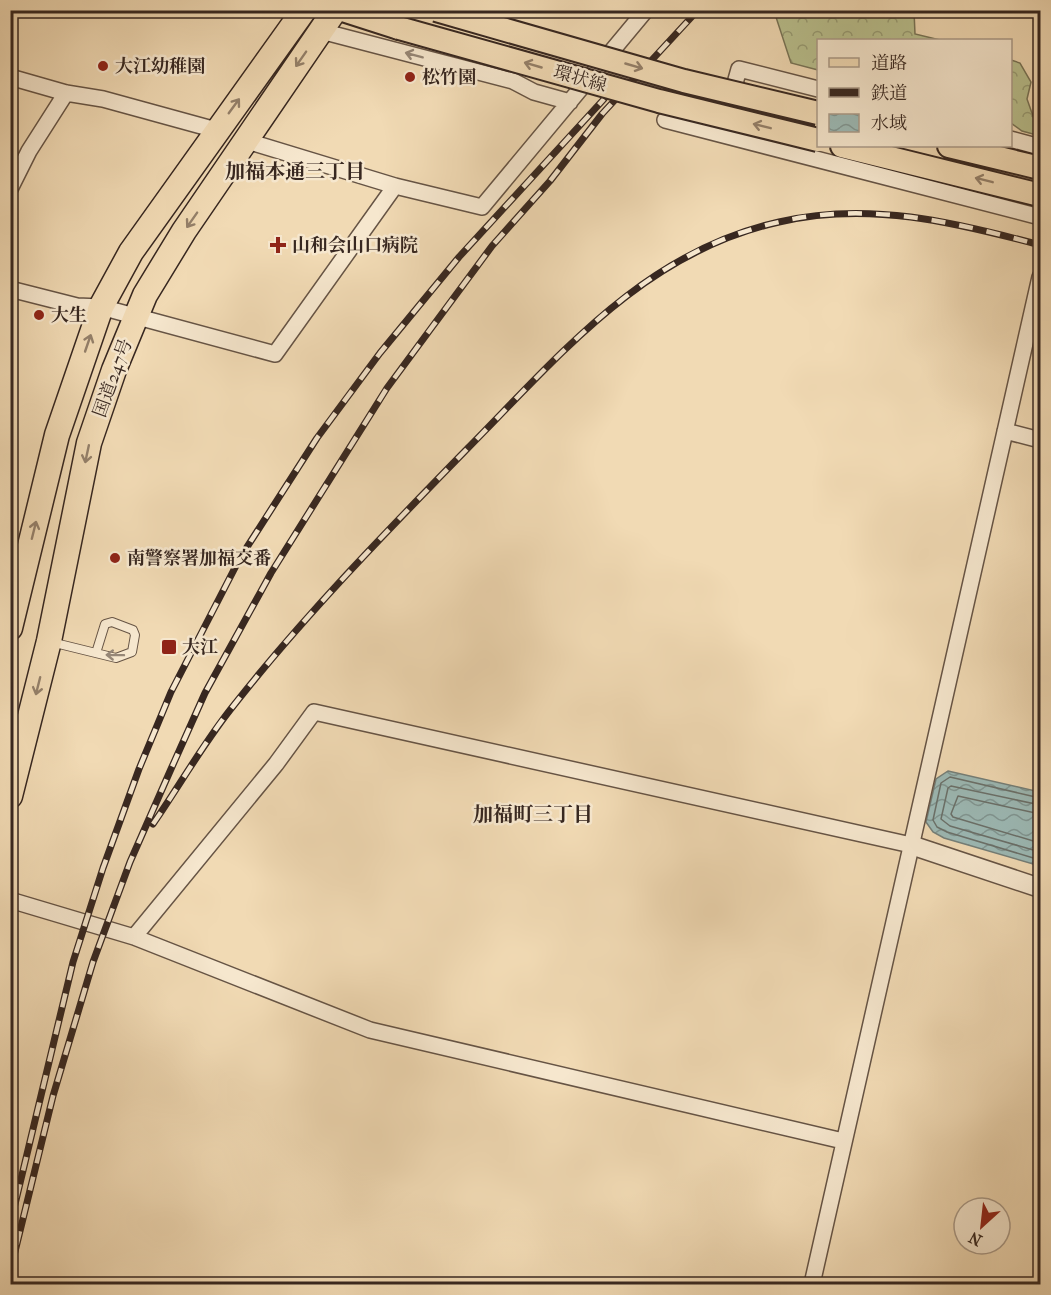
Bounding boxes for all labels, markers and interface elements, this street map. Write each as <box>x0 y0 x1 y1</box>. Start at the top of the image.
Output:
legend <box>817 39 1012 147</box>
one-way arrow <box>405 48 424 60</box>
one-way arrow <box>295 50 307 66</box>
text: 道路 <box>871 53 907 74</box>
place label: 大江幼稚園 <box>115 56 205 77</box>
marker: 大江幼稚園 <box>96 59 110 73</box>
one-way arrow <box>523 59 542 71</box>
street label: 環状線 <box>551 61 609 97</box>
one-way arrow <box>624 61 643 72</box>
place label: 松竹園 <box>422 67 476 88</box>
marker: 松竹園 <box>403 70 417 84</box>
text: 鉄道 <box>871 83 907 104</box>
one-way arrow <box>227 99 240 115</box>
text: 水域 <box>871 113 907 134</box>
one-way arrow <box>752 119 771 131</box>
district label: 加福本通三丁目 <box>225 160 365 183</box>
one-way arrow <box>975 174 994 186</box>
one-way arrow <box>186 211 198 228</box>
place label: 山和会山口病院 <box>292 235 418 256</box>
marker: 山和会山口病院 <box>269 236 287 254</box>
place label: 大生 <box>51 305 87 326</box>
marker: 大生 <box>32 308 46 322</box>
one-way arrow <box>84 334 95 353</box>
street label: 国道247号 <box>89 336 137 420</box>
one-way arrow <box>81 444 92 463</box>
one-way arrow <box>29 521 41 540</box>
place label: 南警察署加福交番 <box>127 548 271 569</box>
marker: 南警察署加福交番 <box>108 551 122 565</box>
place label: 大江 <box>182 637 218 658</box>
marker: 大江 <box>160 638 178 656</box>
one-way arrow <box>106 649 125 661</box>
one-way arrow <box>31 676 43 695</box>
district label: 加福町三丁目 <box>473 803 593 826</box>
north arrow <box>952 1196 1012 1256</box>
text: N <box>965 1227 985 1250</box>

